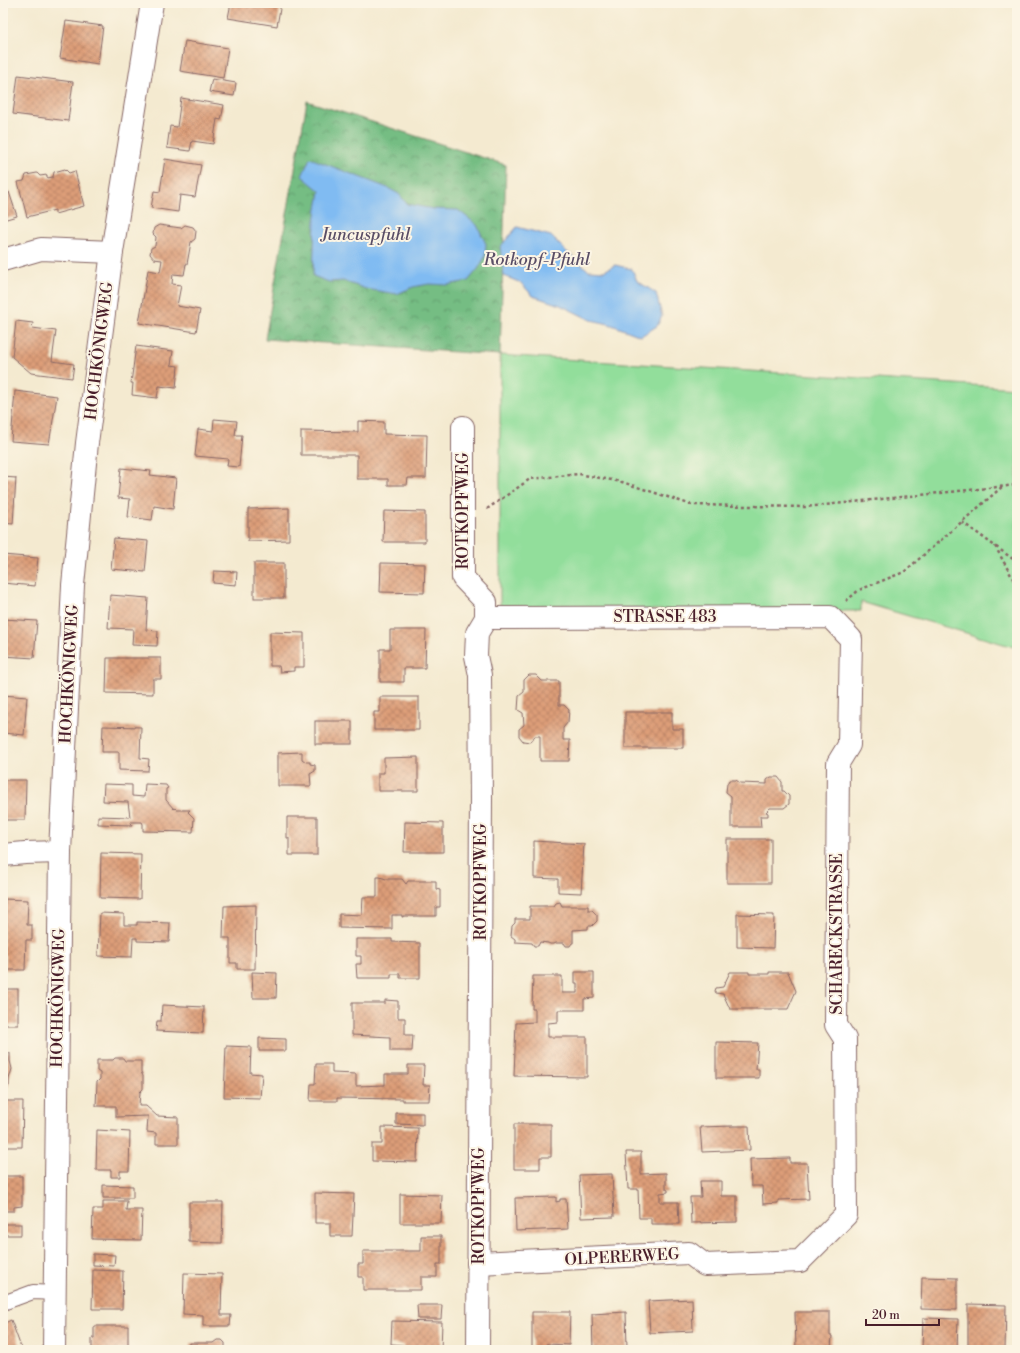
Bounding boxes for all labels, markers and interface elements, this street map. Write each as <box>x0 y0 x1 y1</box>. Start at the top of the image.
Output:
water label: Juncuspfuhl <box>319 224 411 246</box>
water label: Rotkopf-Pfuhl <box>483 249 591 271</box>
street label: HOCHKÖNIGWEG <box>79 280 117 421</box>
street label: ROTKOPFWEG <box>453 452 473 570</box>
street label: HOCHKÖNIGWEG <box>53 604 83 744</box>
street label: STRASSE 483 <box>613 607 717 627</box>
street label: ROTKOPFWEG <box>471 823 491 941</box>
street label: SCHARECKSTRASSE <box>827 853 847 1015</box>
street label: HOCHKÖNIGWEG <box>45 928 69 1068</box>
street label: ROTKOPFWEG <box>469 1147 489 1265</box>
street label: OLPERERWEG <box>564 1244 680 1270</box>
scale bar <box>866 1301 939 1327</box>
text: 20 m <box>872 1308 900 1323</box>

